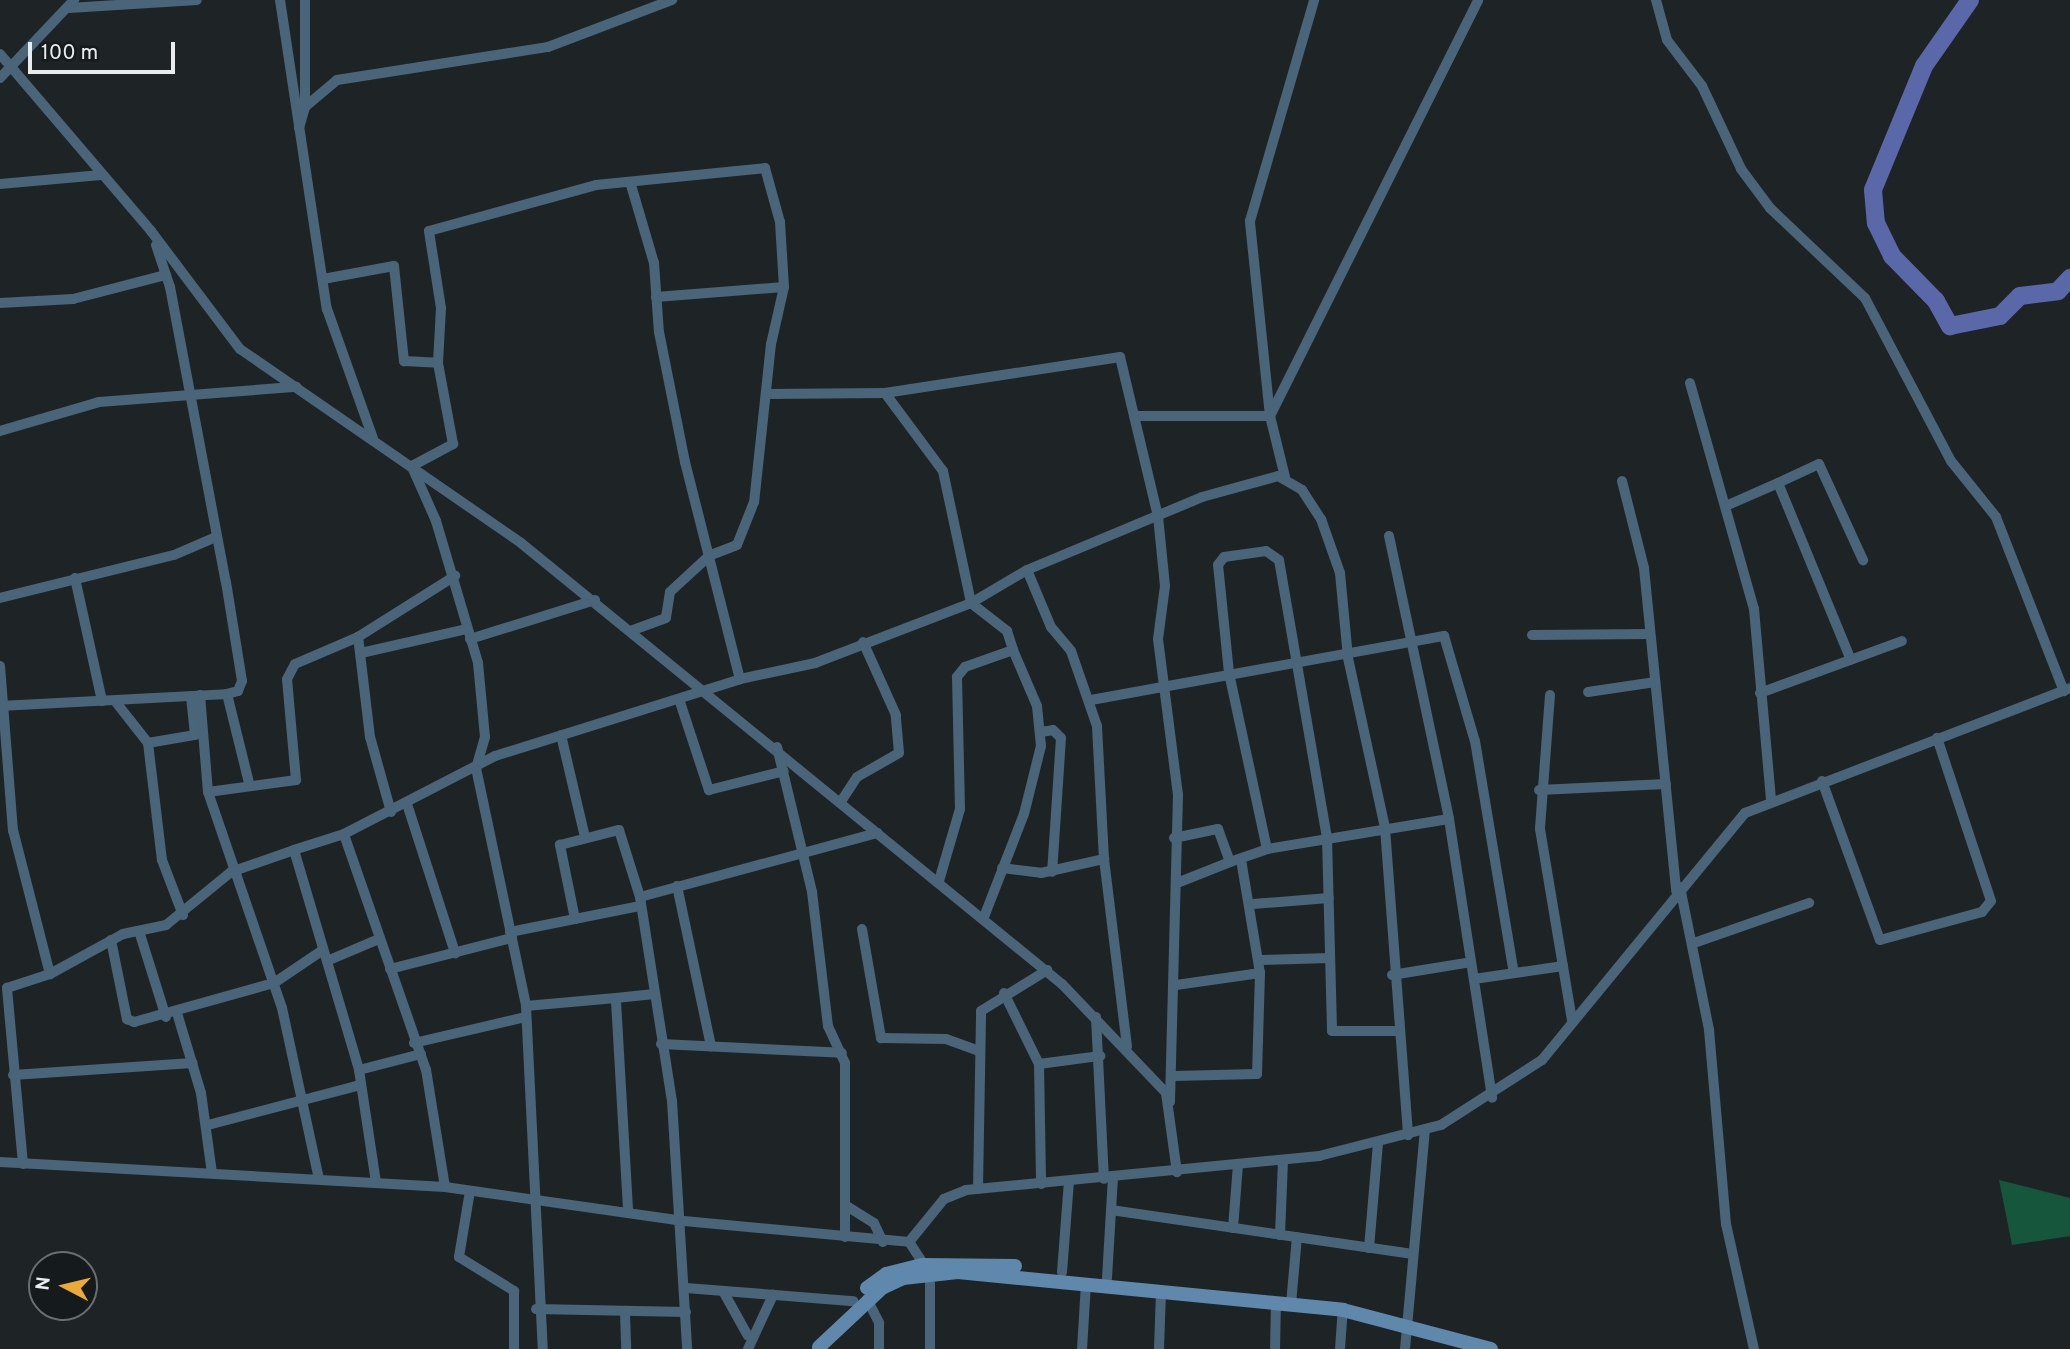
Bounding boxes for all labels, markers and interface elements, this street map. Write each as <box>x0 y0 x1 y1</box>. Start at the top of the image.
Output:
scale bar <box>32 28 178 72</box>
text: 100 m <box>41 40 98 67</box>
north arrow <box>28 1251 98 1321</box>
text: N <box>31 1275 57 1292</box>

